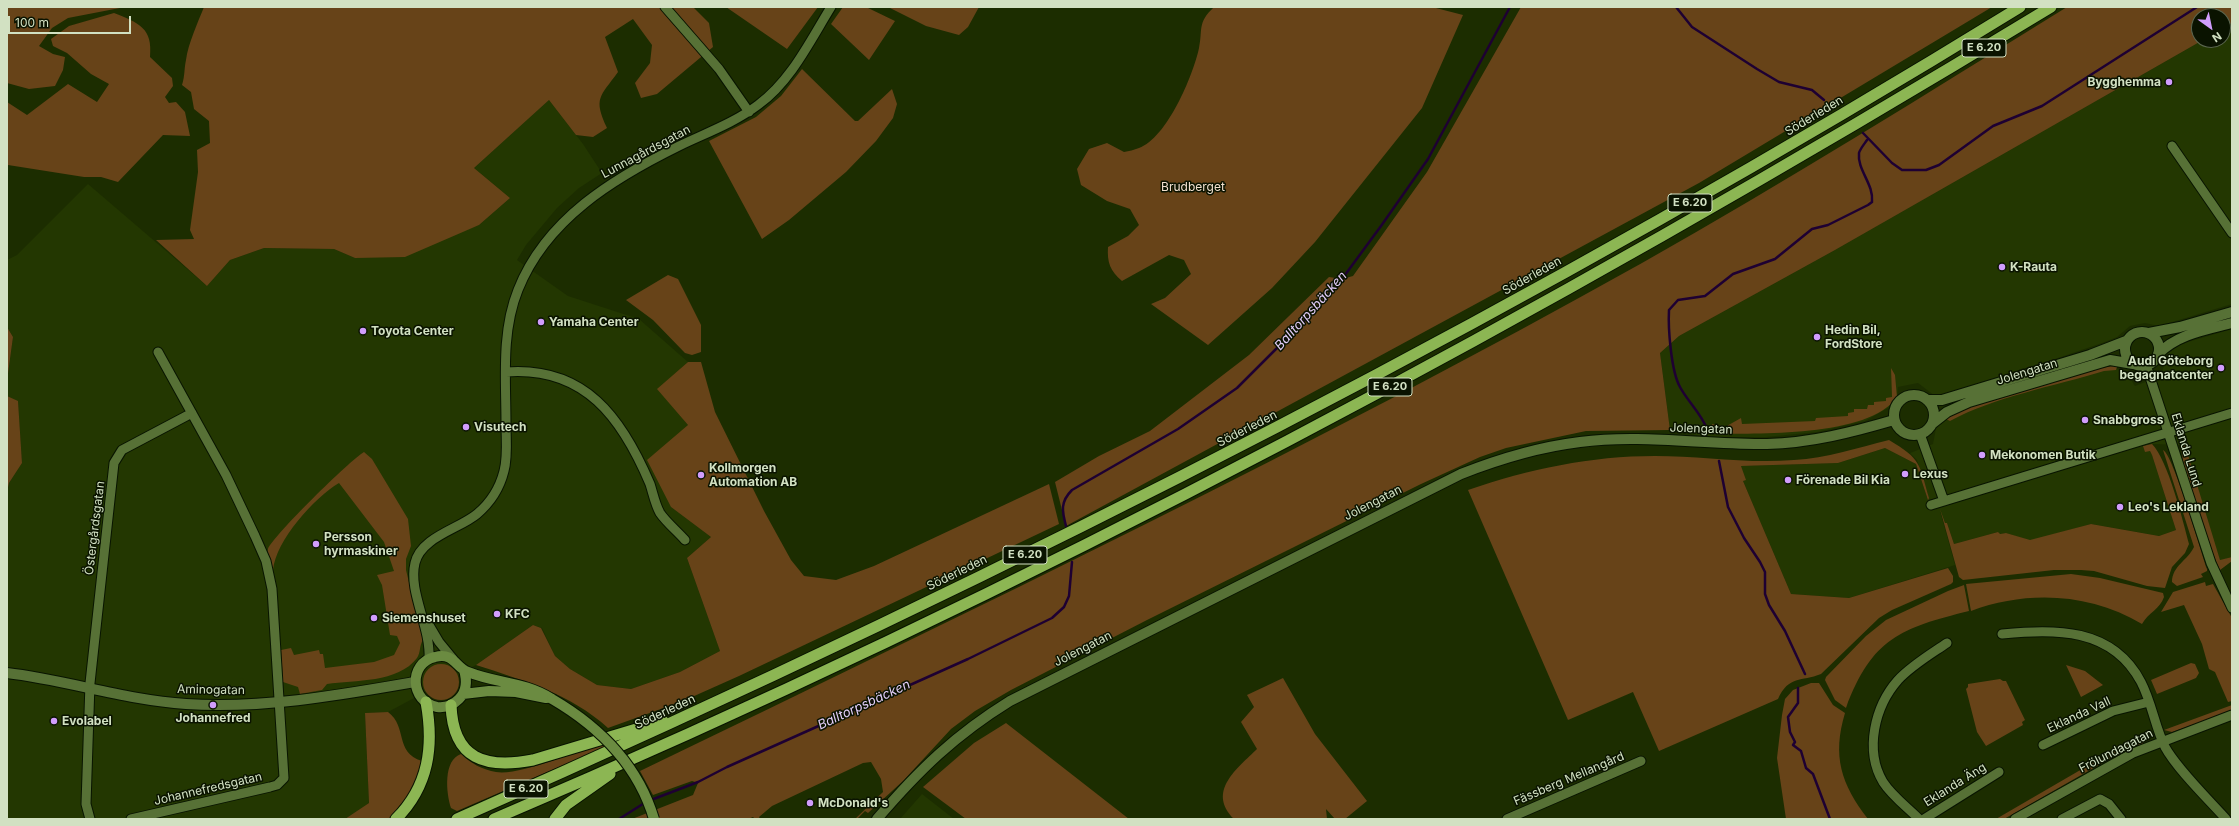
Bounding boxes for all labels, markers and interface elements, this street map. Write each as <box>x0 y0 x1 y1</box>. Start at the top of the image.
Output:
scale bar <box>10 8 133 34</box>
north arrow <box>2191 8 2231 48</box>
text: 100 m <box>15 15 49 30</box>
text: N <box>2210 29 2224 45</box>
road number: E 6.20 <box>1962 39 2006 57</box>
place label: Bygghemma <box>2087 75 2161 89</box>
marker: Bygghemma <box>2164 77 2174 87</box>
street label: Söderleden <box>1782 93 1846 139</box>
street label: Lunnagårdsgatan <box>599 122 693 182</box>
park label: Brudberget <box>1161 180 1225 194</box>
road number: E 6.20 <box>1668 194 1712 212</box>
street label: Söderleden <box>1500 254 1564 298</box>
place label: K-Rauta <box>2010 260 2057 274</box>
marker: K-Rauta <box>1997 262 2007 272</box>
water label: Balltorpsbäcken <box>1272 268 1350 354</box>
place label: Yamaha Center <box>549 315 639 329</box>
marker: Yamaha Center <box>536 317 546 327</box>
place label: Hedin Bil, FordStore <box>1825 323 1882 351</box>
place label: Toyota Center <box>371 324 454 338</box>
marker: Toyota Center <box>358 326 368 336</box>
marker: Hedin Bil, FordStore <box>1812 332 1822 342</box>
place label: Audi Göteborg begagnatcenter <box>2119 354 2213 382</box>
street label: Jolengatan <box>1995 356 2059 388</box>
marker: Audi Göteborg begagnatcenter <box>2216 363 2226 373</box>
road number: E 6.20 <box>1368 378 1412 396</box>
street label: Söderleden <box>1215 408 1279 450</box>
street label: Eklanda Lund <box>2168 411 2204 489</box>
place label: Snabbgross <box>2093 413 2163 427</box>
marker: Snabbgross <box>2080 415 2090 425</box>
place label: Visutech <box>474 420 526 434</box>
street label: Jolengatan <box>1669 421 1733 437</box>
marker: Visutech <box>461 422 471 432</box>
place label: Mekonomen Butik <box>1990 448 2096 462</box>
marker: Mekonomen Butik <box>1977 450 1987 460</box>
place label: Kollmorgen Automation AB <box>709 461 797 489</box>
place label: Lexus <box>1913 467 1948 481</box>
marker: Lexus <box>1900 469 1910 479</box>
marker: Kollmorgen Automation AB <box>696 470 706 480</box>
place label: Förenade Bil Kia <box>1796 473 1890 487</box>
marker: Förenade Bil Kia <box>1783 475 1793 485</box>
street label: Östergårdsgatan <box>82 480 108 576</box>
street label: Jolengatan <box>1342 482 1404 524</box>
place label: Leo's Lekland <box>2128 500 2209 514</box>
marker: Leo's Lekland <box>2115 502 2125 512</box>
place label: Persson hyrmaskiner <box>324 530 398 558</box>
marker: Persson hyrmaskiner <box>311 539 321 549</box>
road number: E 6.20 <box>1003 546 1047 564</box>
street label: Söderleden <box>925 552 989 594</box>
place label: KFC <box>505 607 530 621</box>
marker: KFC <box>492 609 502 619</box>
place label: Siemenshuset <box>382 611 466 625</box>
marker: Siemenshuset <box>369 613 379 623</box>
street label: Jolengatan <box>1052 628 1114 670</box>
water label: Balltorpsbäcken <box>815 677 913 733</box>
street label: Aminogatan <box>177 682 245 698</box>
street label: Söderleden <box>632 692 698 732</box>
street label: Eklanda Vall <box>2045 694 2113 736</box>
marker: Johannefred <box>208 700 218 710</box>
place label: Johannefred <box>176 711 250 725</box>
place label: Evolabel <box>62 714 112 728</box>
marker: Evolabel <box>49 716 59 726</box>
street label: Frölundagatan <box>2076 726 2156 776</box>
street label: Fässberg Mellangård <box>1511 749 1627 809</box>
street label: Eklanda Äng <box>1921 760 1989 810</box>
street label: Johannefredsgatan <box>153 770 263 808</box>
road number: E 6.20 <box>504 780 548 798</box>
place label: McDonald's <box>818 796 888 810</box>
marker: McDonald's <box>805 798 815 808</box>

